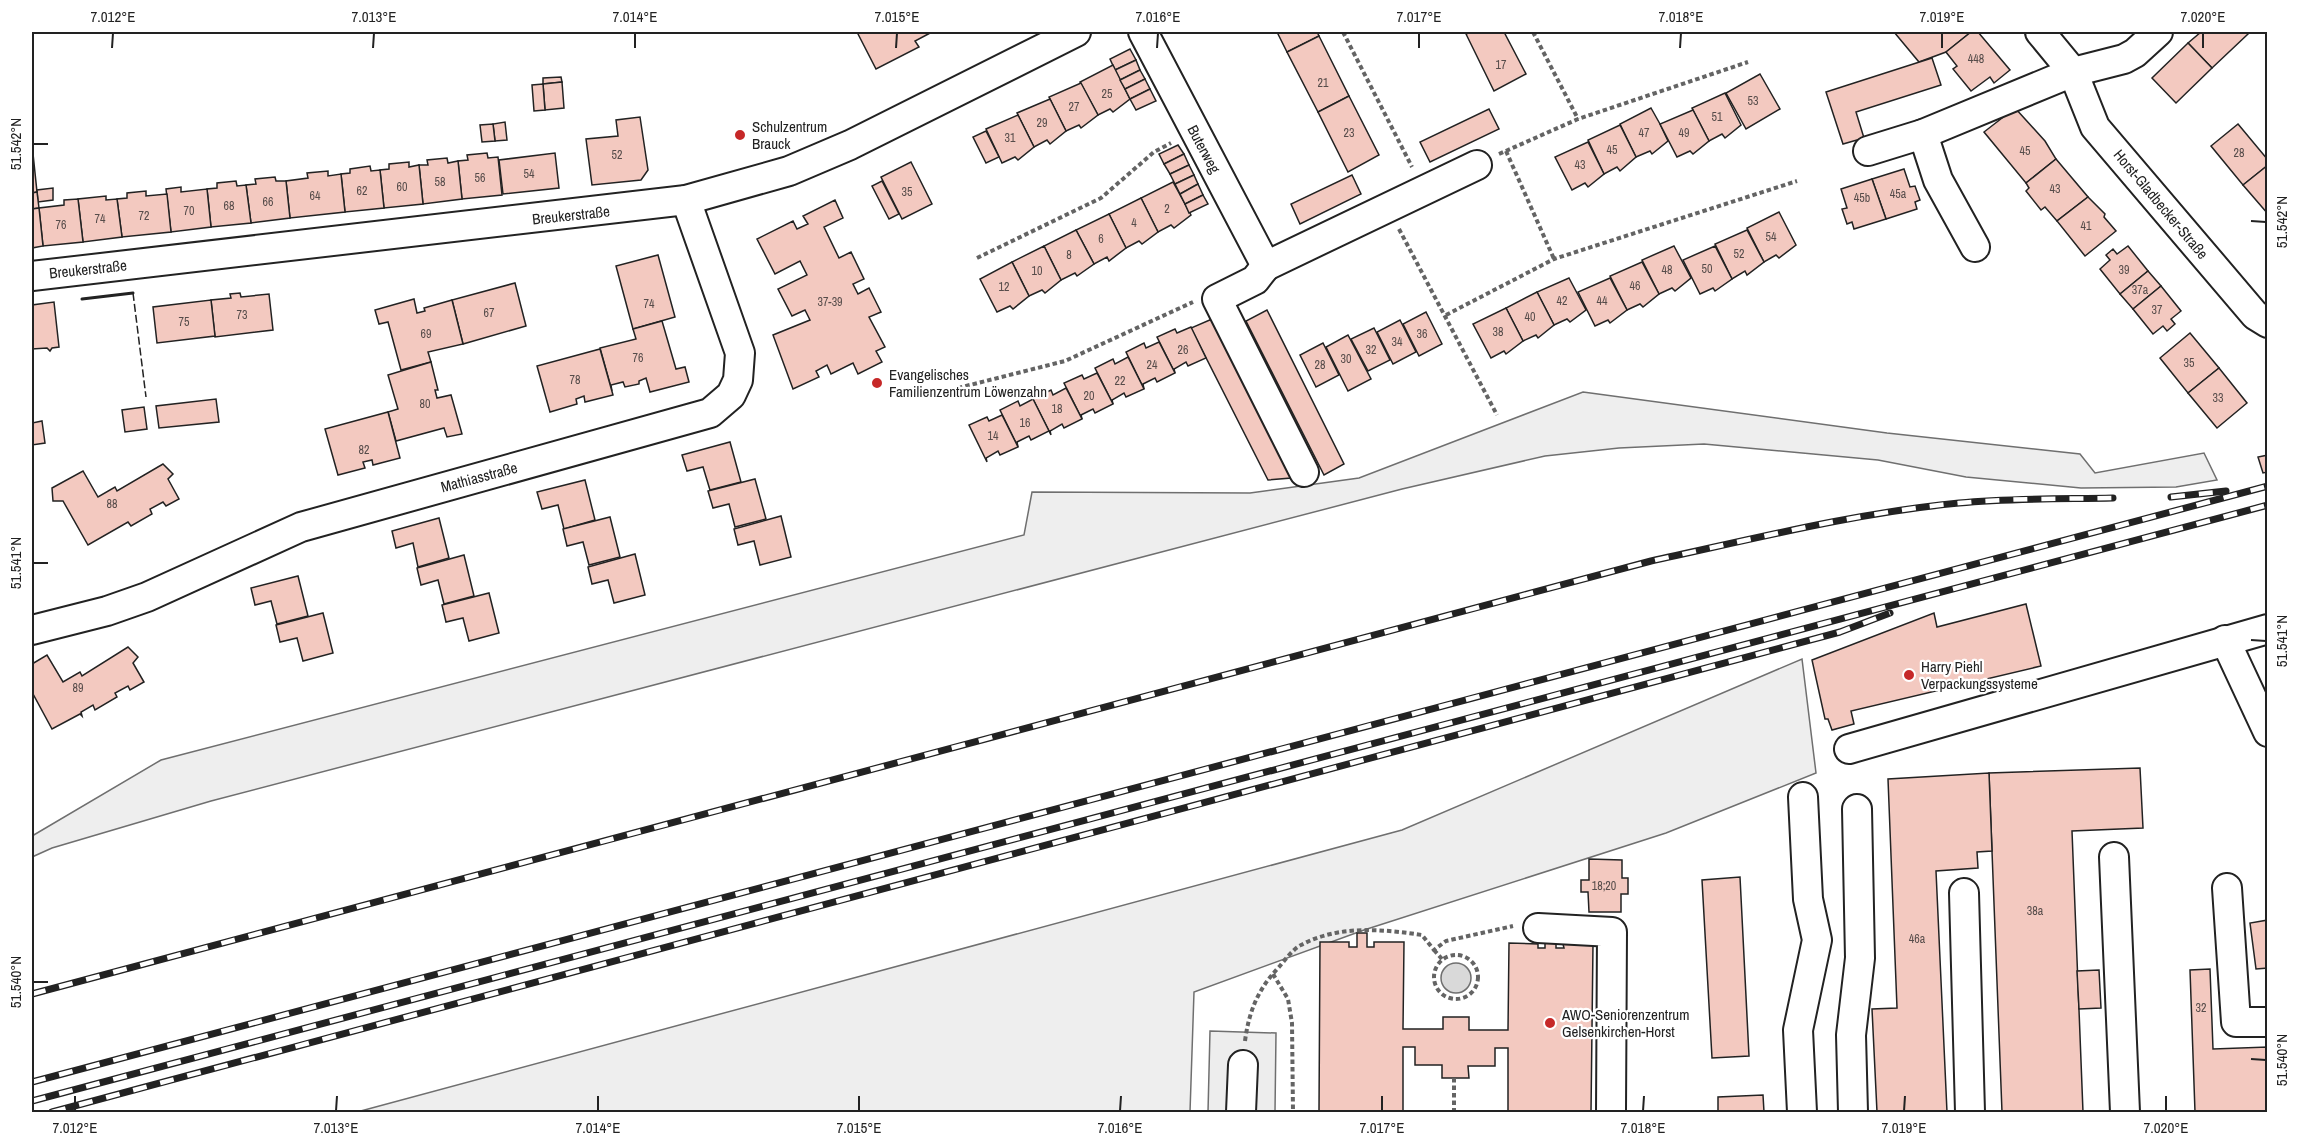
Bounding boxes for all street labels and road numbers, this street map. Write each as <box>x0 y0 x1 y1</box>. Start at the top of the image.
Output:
street label: Buterweg <box>1183 121 1226 177</box>
street label: Horst-Gladbecker-Straße <box>2109 145 2213 263</box>
street label: Breukerstraße <box>531 200 611 230</box>
street label: Breukerstraße <box>48 254 128 284</box>
street label: Mathiasstraße <box>438 457 520 497</box>

